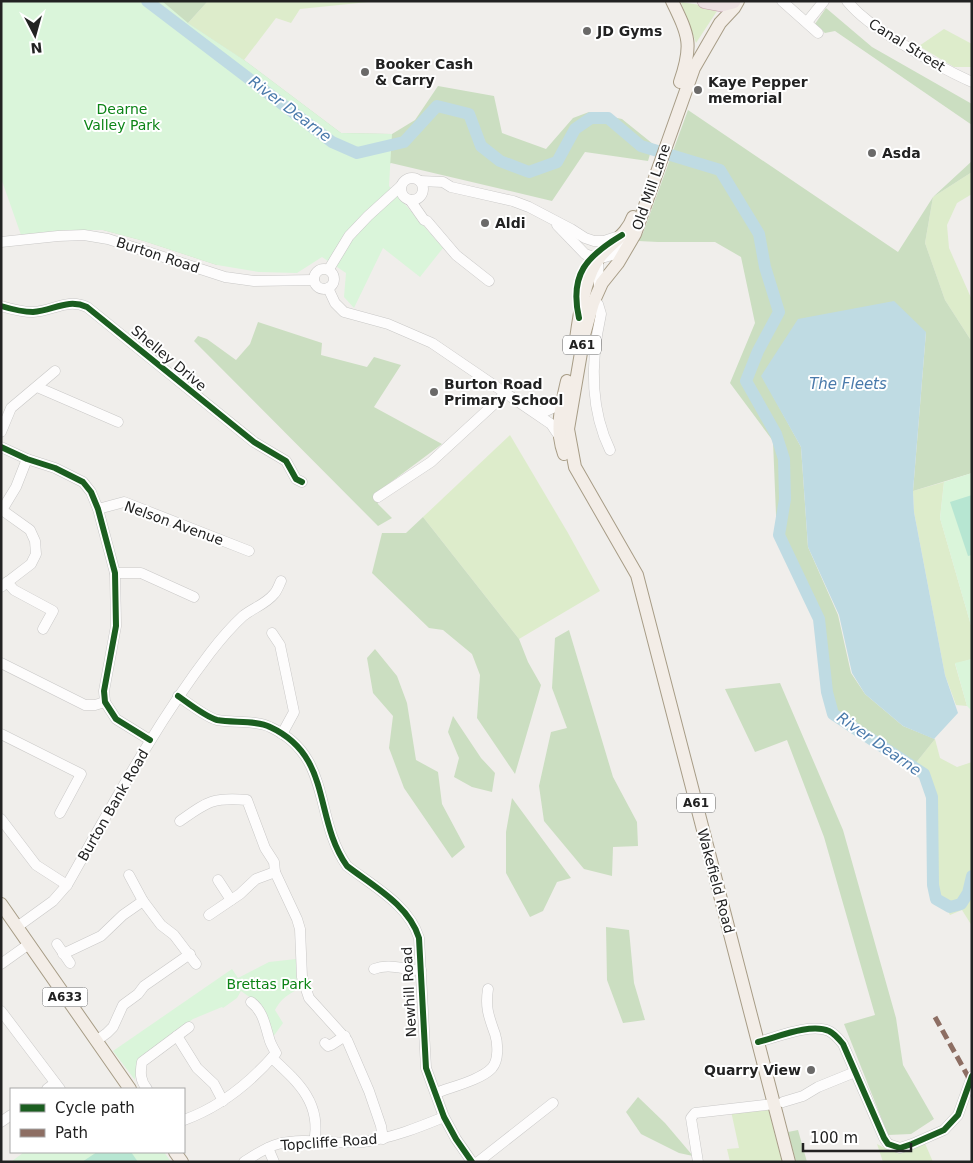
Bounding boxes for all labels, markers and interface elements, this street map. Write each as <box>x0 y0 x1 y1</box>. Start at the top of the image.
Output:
north arrow <box>10 10 60 60</box>
street label: Canal Street <box>866 15 948 75</box>
place label: JD Gyms <box>596 23 662 39</box>
marker: JD Gyms <box>581 25 593 37</box>
text: N <box>30 39 43 56</box>
place label: Booker Cash & Carry <box>375 56 473 88</box>
marker: Booker Cash & Carry <box>359 66 371 78</box>
water label: River Dearne <box>245 72 335 146</box>
place label: Kaye Pepper memorial <box>708 74 808 106</box>
marker: Kaye Pepper memorial <box>692 84 704 96</box>
park label: Dearne Valley Park <box>84 101 161 133</box>
street label: Old Mill Lane <box>629 142 673 232</box>
place label: Asda <box>882 145 921 161</box>
marker: Asda <box>866 147 878 159</box>
place label: Aldi <box>495 215 525 231</box>
marker: Aldi <box>479 217 491 229</box>
street label: Burton Road <box>114 234 202 276</box>
street label: Shelley Drive <box>128 322 210 394</box>
road number: A61 <box>563 336 601 354</box>
water label: The Fleets <box>809 375 887 393</box>
place label: Burton Road Primary School <box>444 376 563 408</box>
marker: Burton Road Primary School <box>428 386 440 398</box>
street label: Nelson Avenue <box>122 498 226 548</box>
water label: River Dearne <box>833 708 925 780</box>
street label: Burton Bank Road <box>74 746 152 864</box>
road number: A61 <box>677 794 715 812</box>
street label: Wakefield Road <box>694 827 738 935</box>
street label: Newhill Road <box>399 946 419 1038</box>
park label: Brettas Park <box>226 976 312 992</box>
road number: A633 <box>42 988 88 1006</box>
place label: Quarry View <box>704 1062 801 1078</box>
marker: Quarry View <box>805 1064 817 1076</box>
legend <box>10 1088 185 1153</box>
text: Cycle path <box>55 1099 135 1117</box>
scale bar <box>803 1120 910 1152</box>
text: Path <box>55 1124 88 1142</box>
text: 100 m <box>810 1129 858 1147</box>
street label: Topcliffe Road <box>279 1131 378 1153</box>

